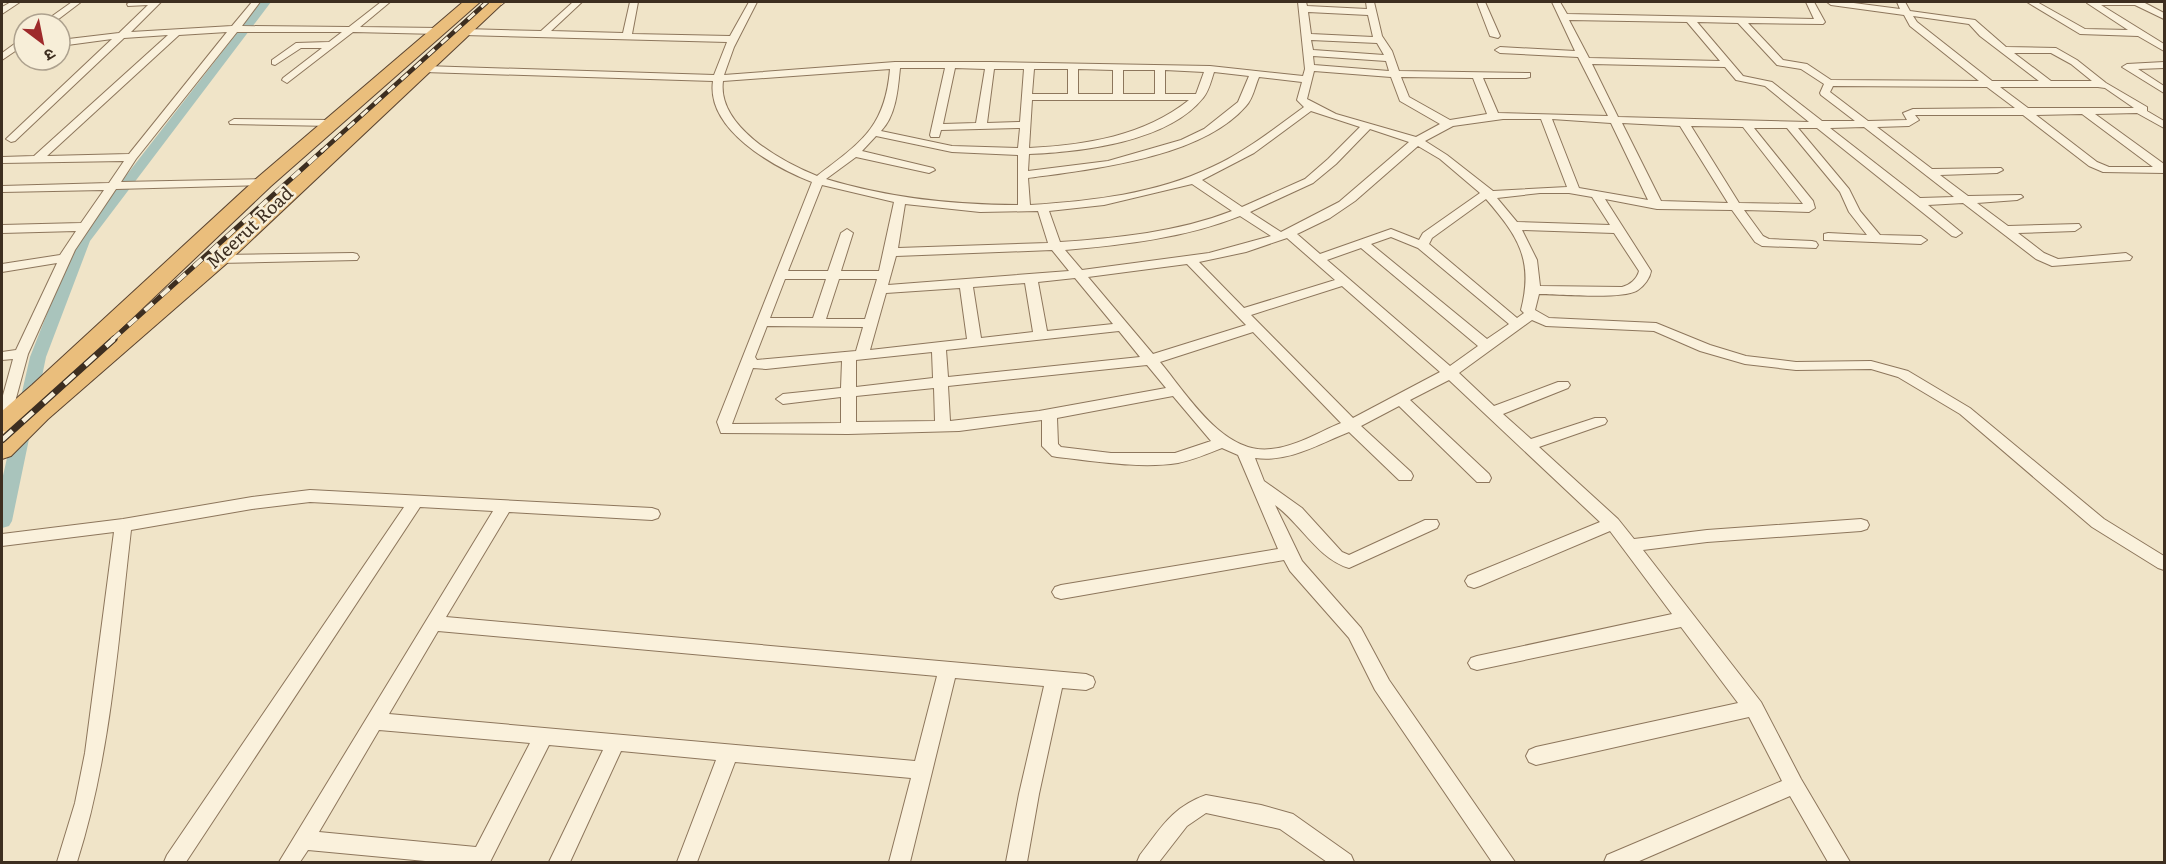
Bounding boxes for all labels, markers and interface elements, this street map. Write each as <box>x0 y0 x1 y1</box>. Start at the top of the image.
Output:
north arrow <box>12 12 72 72</box>
text: उ <box>40 43 61 69</box>
street label: Meerut Road <box>199 179 298 274</box>

